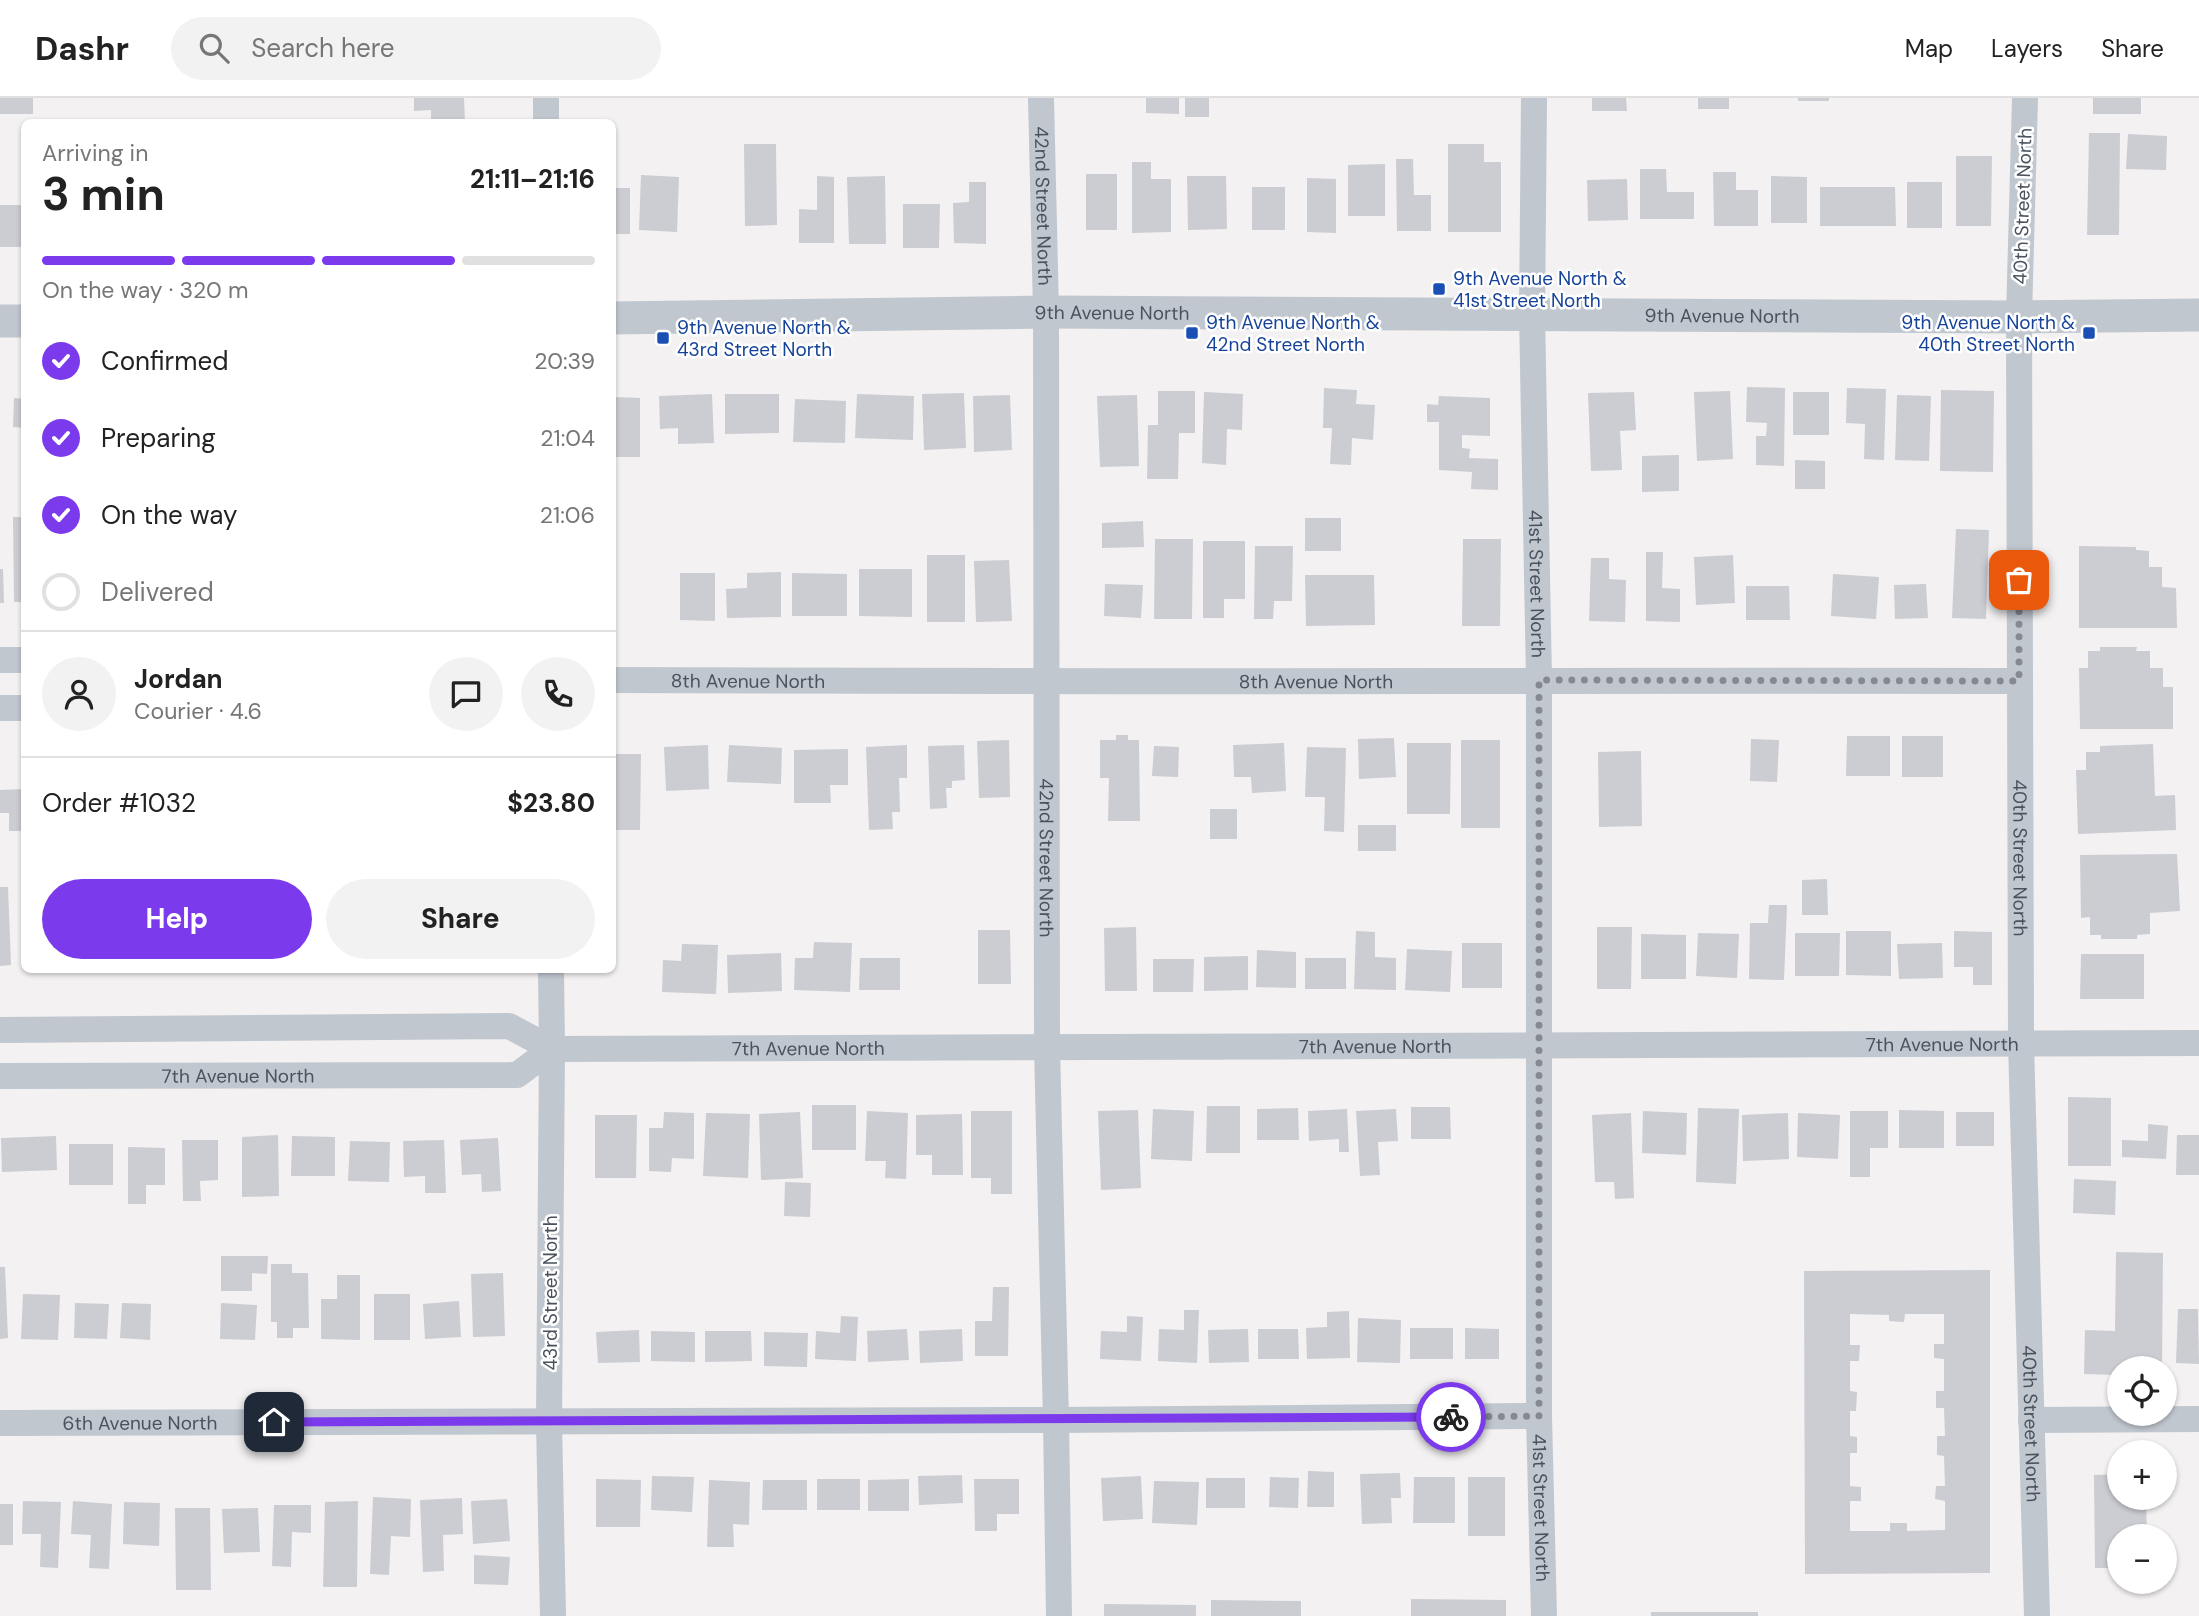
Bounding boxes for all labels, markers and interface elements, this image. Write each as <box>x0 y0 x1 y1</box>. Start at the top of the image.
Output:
search box <box>171 17 661 80</box>
text: Dashr <box>35 27 129 70</box>
icon: search <box>195 29 233 67</box>
text: Search here <box>251 31 395 65</box>
text: Map <box>1905 33 1953 64</box>
text: Layers <box>1991 33 2063 64</box>
text: Share <box>2101 33 2164 64</box>
street label: 42nd Street North <box>1029 126 1057 286</box>
street label: 40th Street North <box>2007 127 2038 285</box>
text: Arriving in <box>42 138 148 168</box>
text: 21:11–21:16 <box>470 162 595 196</box>
text: 3 min <box>42 164 165 224</box>
place label: 9th Avenue North & 41st Street North <box>1453 266 1627 313</box>
text: On the way · 320 m <box>42 275 248 305</box>
marker: 9th Avenue North & 41st Street North <box>1431 281 1447 297</box>
street label: 9th Avenue North <box>1034 300 1189 326</box>
street label: 9th Avenue North <box>1644 303 1799 329</box>
place label: 9th Avenue North & 42nd Street North <box>1206 310 1380 357</box>
place label: 9th Avenue North & 40th Street North <box>1901 310 2075 357</box>
place label: 9th Avenue North & 43rd Street North <box>677 315 851 362</box>
marker: 9th Avenue North & 42nd Street North <box>1184 325 1200 341</box>
marker: 9th Avenue North & 40th Street North <box>2081 325 2097 341</box>
marker: 9th Avenue North & 43rd Street North <box>655 330 671 346</box>
icon: check <box>42 342 80 380</box>
text: Confirmed <box>101 344 228 378</box>
text: 20:39 <box>534 346 595 376</box>
icon: check <box>42 419 80 457</box>
text: Preparing <box>101 421 216 455</box>
text: 21:04 <box>540 423 595 453</box>
icon: check <box>42 496 80 534</box>
text: On the way <box>101 498 237 532</box>
text: 21:06 <box>540 500 595 530</box>
street label: 41st Street North <box>1523 510 1551 658</box>
pin <box>1989 550 2049 610</box>
icon: bag <box>2000 561 2038 599</box>
text: Delivered <box>101 575 214 609</box>
button: person <box>42 657 116 731</box>
button: chat <box>429 657 503 731</box>
button: phone <box>521 657 595 731</box>
text: Jordan <box>134 662 223 696</box>
street label: 8th Avenue North <box>671 668 825 694</box>
street label: 8th Avenue North <box>1239 669 1393 694</box>
text: Courier · 4.6 <box>134 696 262 726</box>
street label: 42nd Street North <box>1034 778 1059 938</box>
street label: 40th Street North <box>2007 779 2033 936</box>
text: Order #1032 <box>42 786 196 820</box>
text: $23.80 <box>507 786 595 820</box>
button: Help <box>42 879 312 959</box>
button: Share <box>326 879 595 959</box>
street label: 7th Avenue North <box>1866 1032 2019 1057</box>
street label: 7th Avenue North <box>1299 1034 1452 1059</box>
street label: 7th Avenue North <box>732 1036 885 1061</box>
street label: 7th Avenue North <box>161 1063 315 1089</box>
street label: 43rd Street North <box>538 1215 563 1371</box>
street label: 40th Street North <box>2016 1345 2046 1502</box>
map controls <box>2107 1356 2177 1594</box>
button: locate <box>2107 1356 2177 1426</box>
courier <box>1416 1382 1486 1452</box>
pin <box>244 1392 304 1452</box>
icon: bike <box>1432 1398 1470 1436</box>
icon: home <box>255 1403 293 1441</box>
street label: 6th Avenue North <box>63 1410 217 1436</box>
street label: 41st Street North <box>1526 1434 1555 1582</box>
button: + <box>2107 1440 2177 1510</box>
button: − <box>2107 1524 2177 1594</box>

